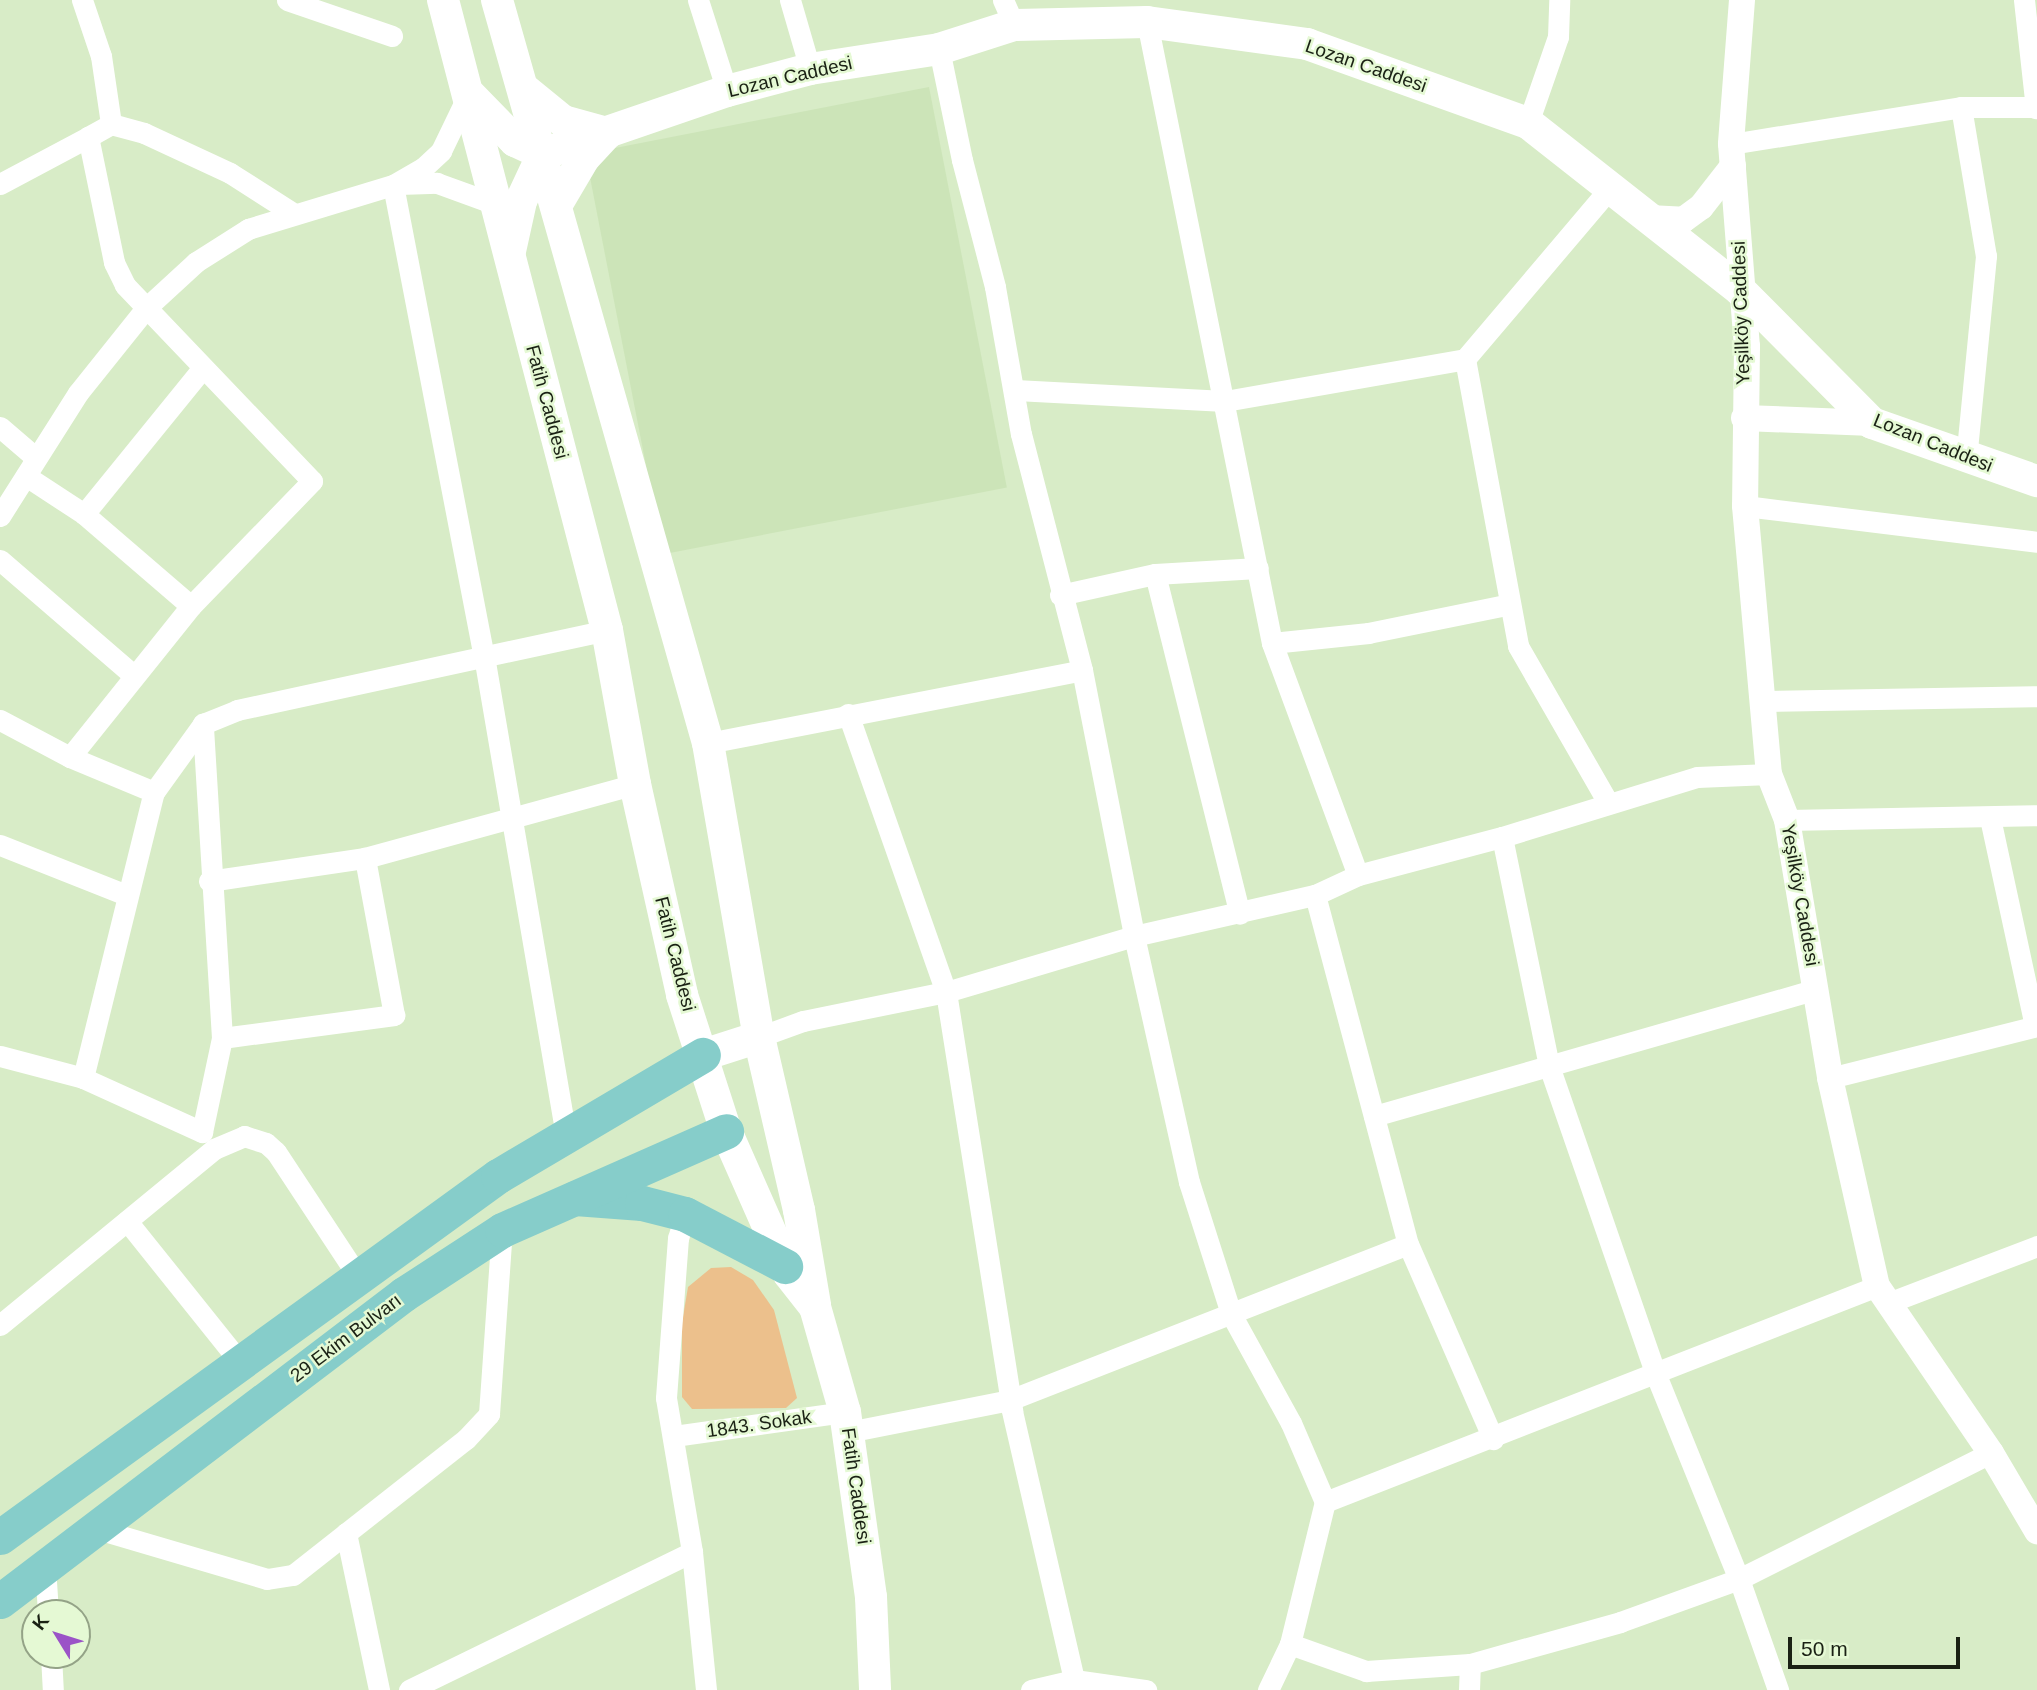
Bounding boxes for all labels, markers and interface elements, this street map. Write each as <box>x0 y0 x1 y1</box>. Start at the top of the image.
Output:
street label: Lozan Caddesi <box>1302 35 1430 97</box>
street label: Lozan Caddesi <box>726 52 854 102</box>
street label: Yeşilköy Caddesi <box>1727 241 1755 385</box>
street label: Fatih Caddesi <box>521 342 573 462</box>
street label: Lozan Caddesi <box>1870 409 1996 477</box>
street label: Yeşilköy Caddesi <box>1776 822 1824 968</box>
street label: Fatih Caddesi <box>650 894 700 1014</box>
street label: 29 Ekim Bulvarı <box>286 1289 406 1387</box>
street label: 1843. Sokak <box>705 1405 813 1443</box>
street label: Fatih Caddesi <box>837 1426 875 1546</box>
north arrow <box>21 1599 91 1669</box>
text: K <box>28 1610 53 1634</box>
scale bar <box>1792 1624 1964 1668</box>
text: 50 m <box>1801 1637 1848 1660</box>

